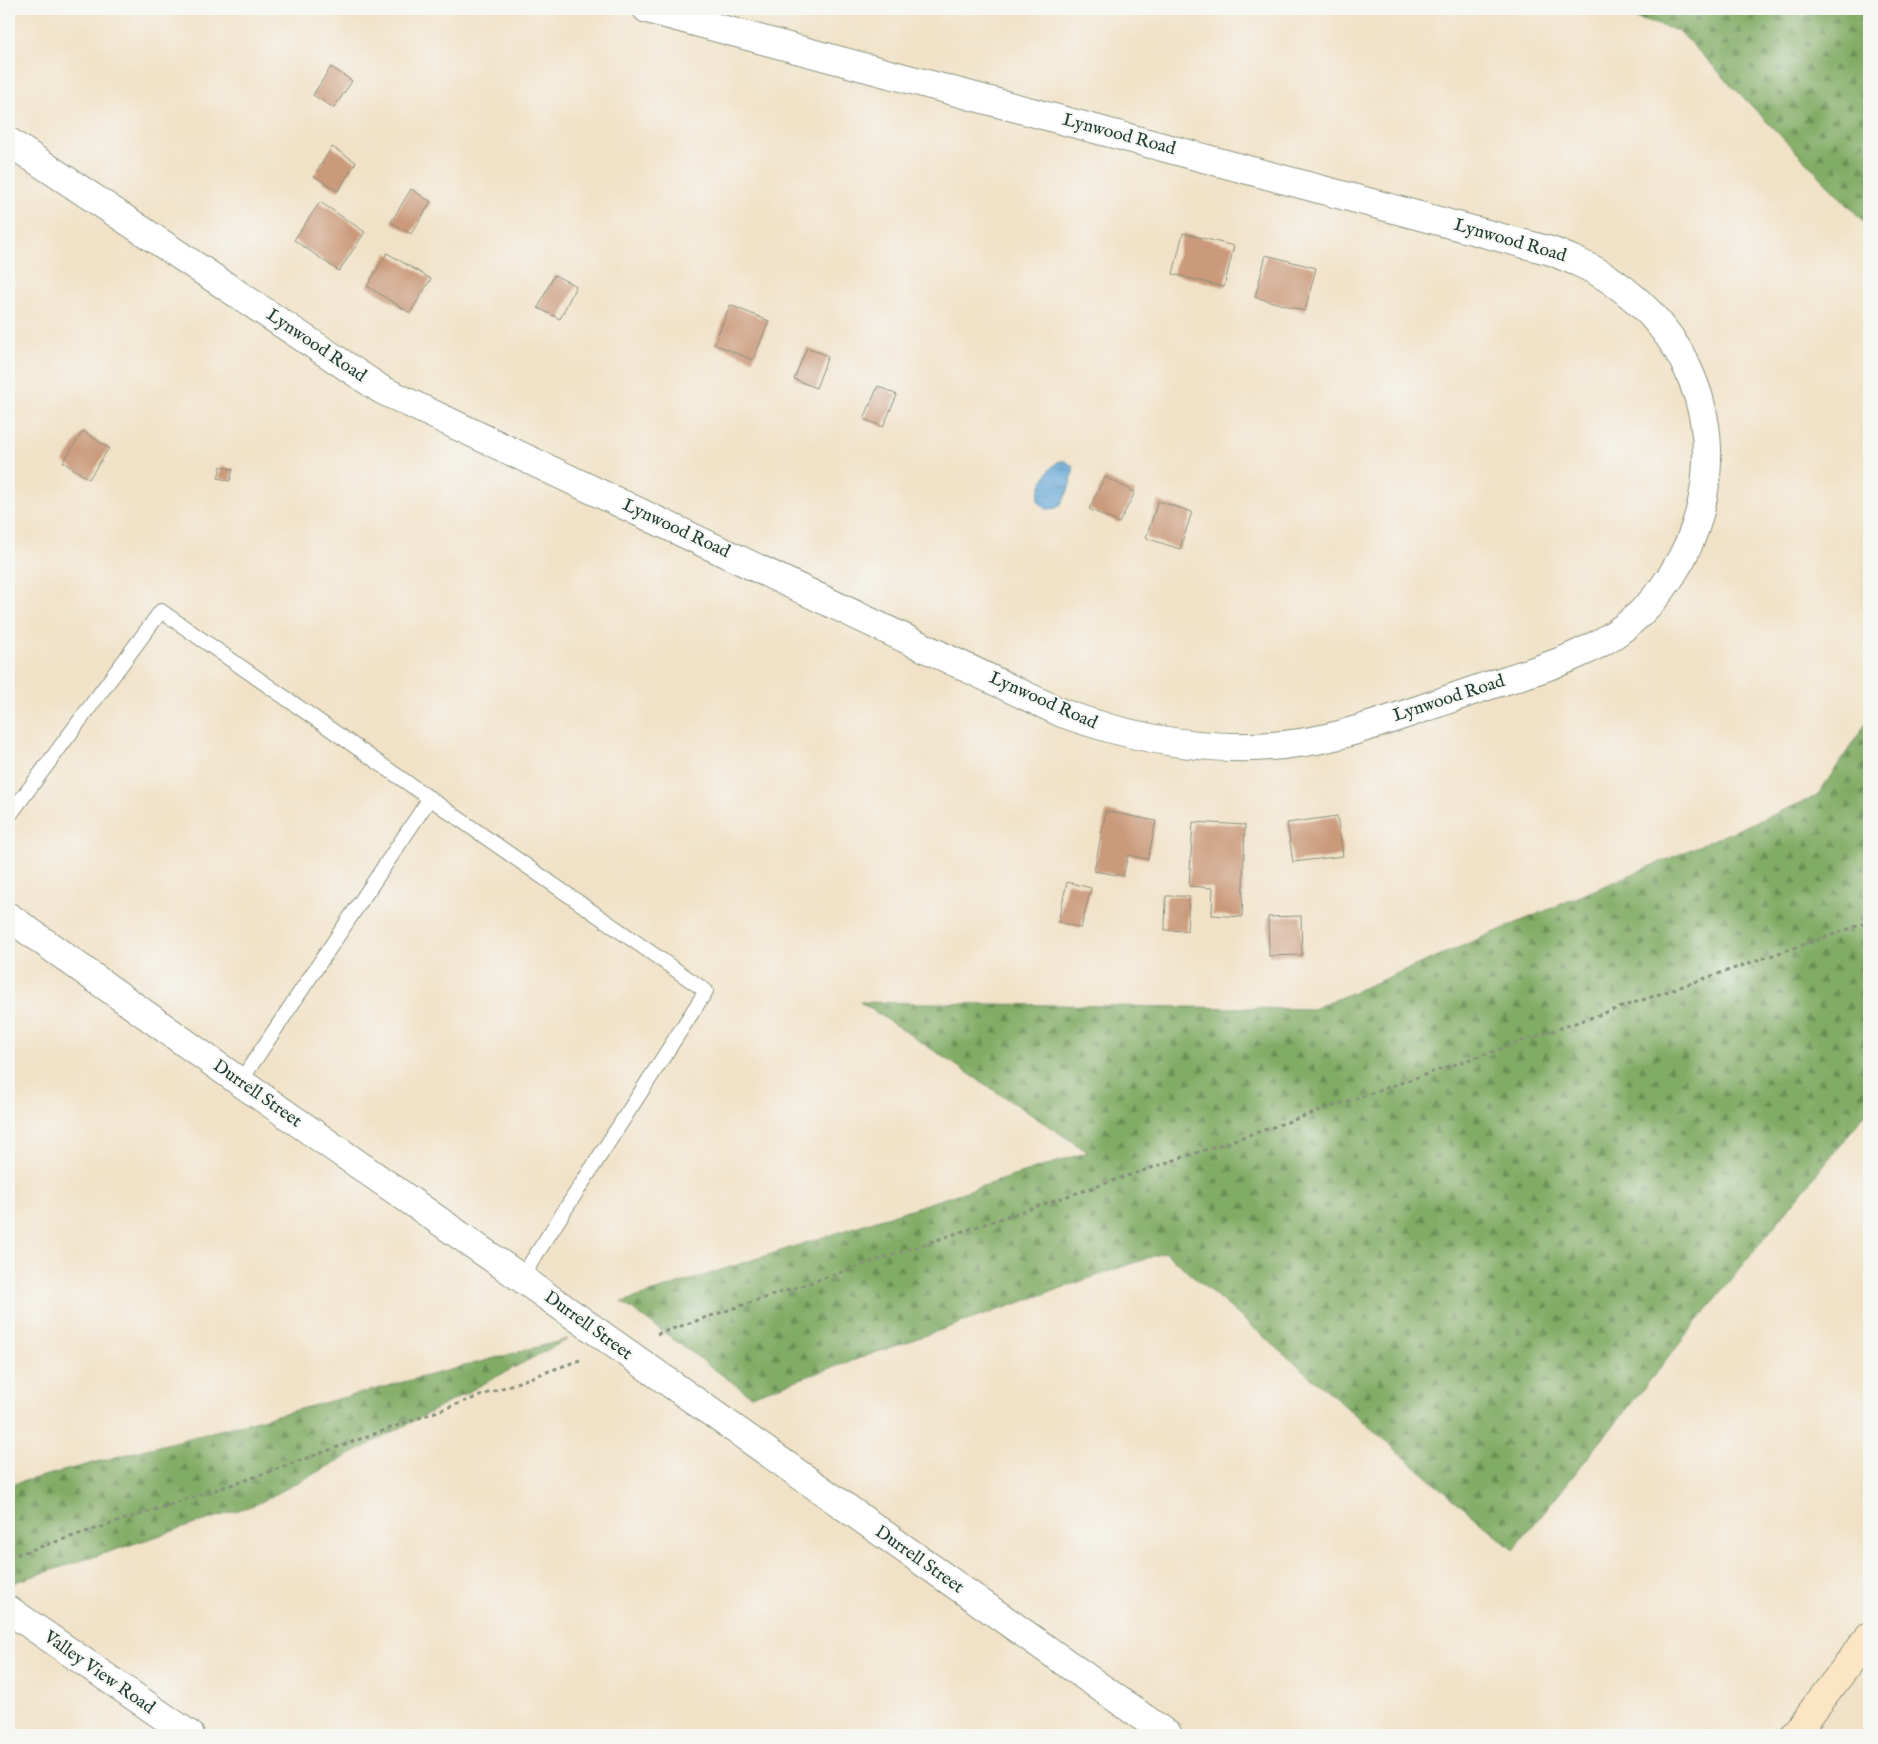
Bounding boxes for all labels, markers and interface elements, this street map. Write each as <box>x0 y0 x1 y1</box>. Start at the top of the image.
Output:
street label: Lynwood Road <box>1060 109 1178 161</box>
street label: Lynwood Road <box>1451 214 1569 268</box>
street label: Lynwood Road <box>261 304 371 388</box>
street label: Lynwood Road <box>619 494 734 564</box>
street label: Lynwood Road <box>985 667 1101 735</box>
street label: Lynwood Road <box>1390 670 1508 728</box>
street label: Durrell Street <box>208 1055 306 1133</box>
street label: Durrell Street <box>539 1286 637 1366</box>
street label: Durrell Street <box>870 1521 968 1599</box>
street label: Valley View Road <box>38 1626 159 1720</box>

